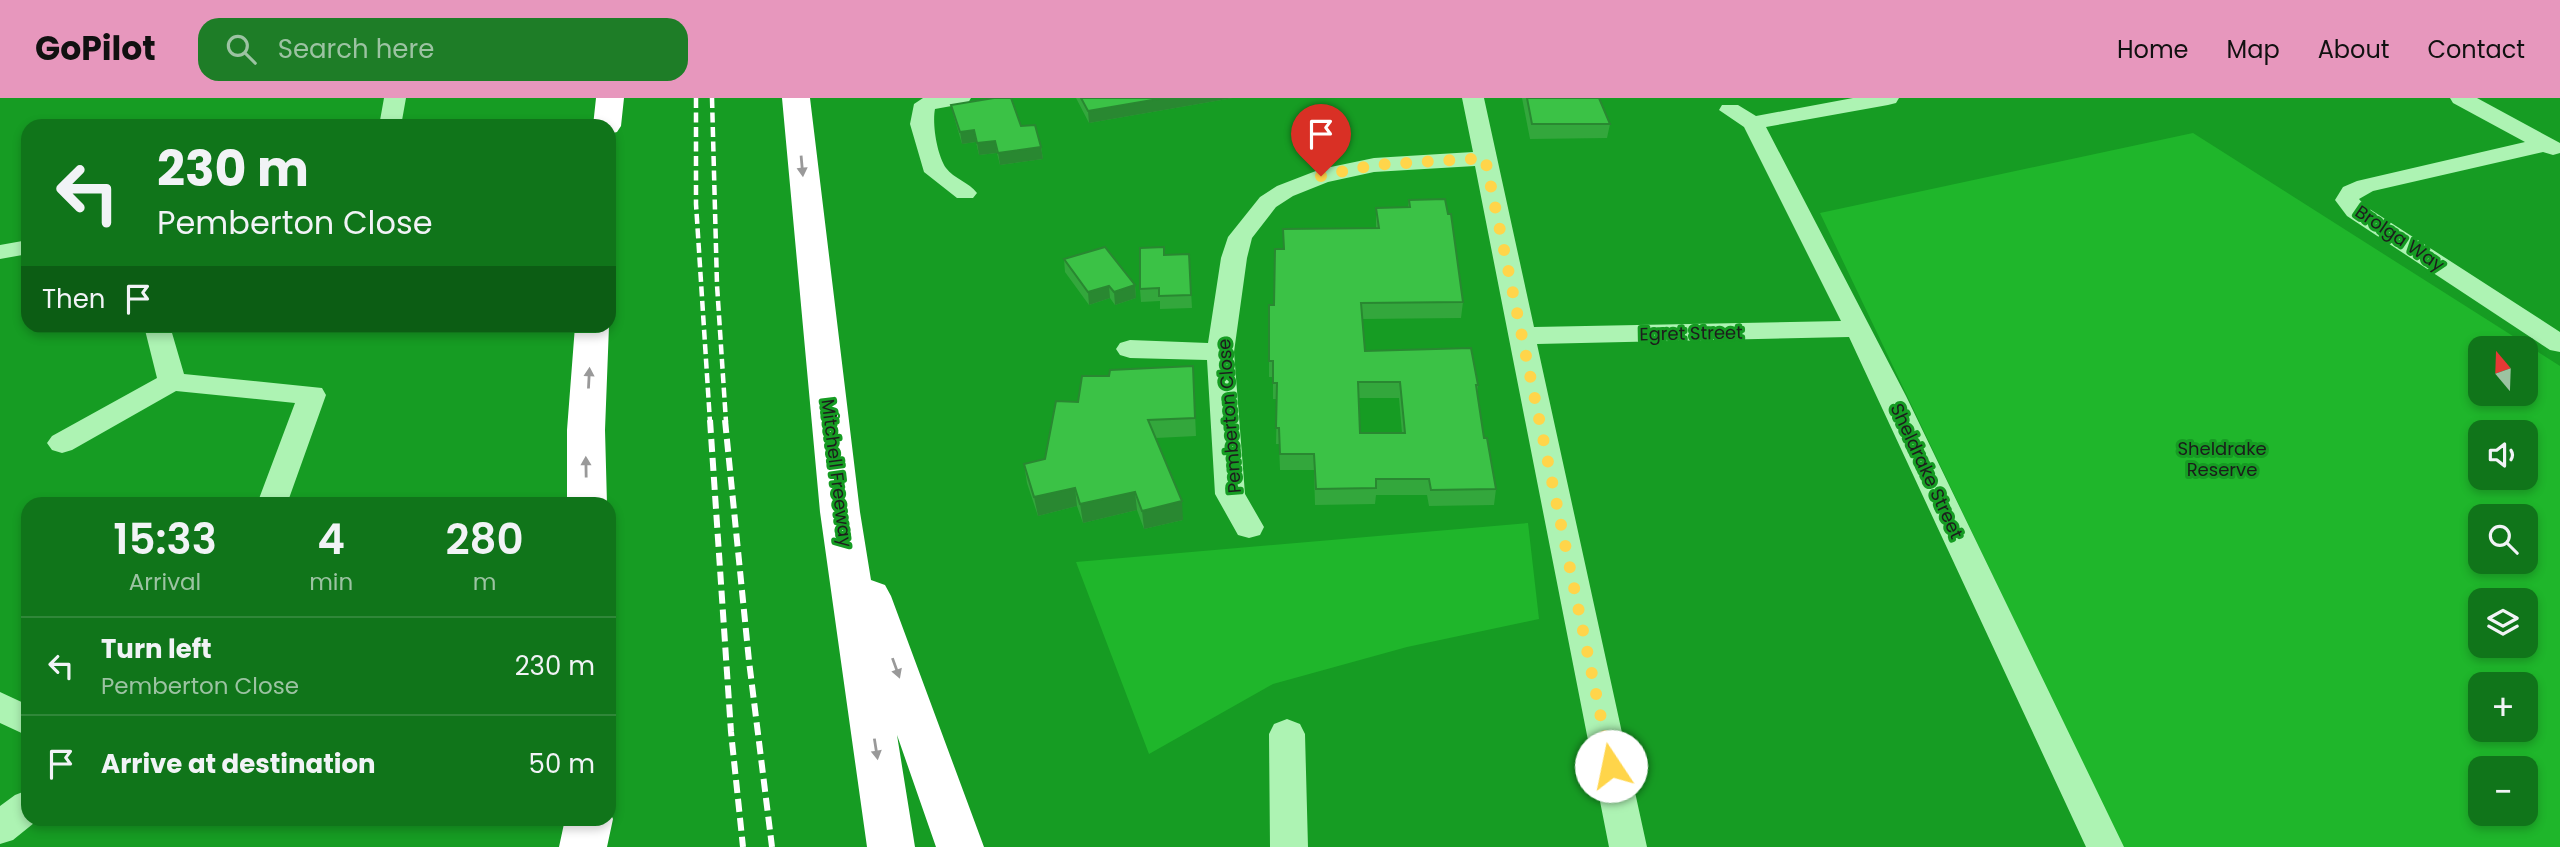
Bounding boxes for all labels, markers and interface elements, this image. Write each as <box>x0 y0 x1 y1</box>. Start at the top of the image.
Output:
search box <box>198 18 688 81</box>
text: GoPilot <box>35 25 156 72</box>
icon: search <box>222 30 260 68</box>
text: Search here <box>278 31 434 67</box>
text: Home <box>2117 33 2189 66</box>
text: Map <box>2227 33 2280 66</box>
text: About <box>2318 33 2389 66</box>
text: Contact <box>2427 33 2525 66</box>
pin <box>1291 104 1351 176</box>
icon: arrive <box>1302 115 1340 153</box>
text: 230 m <box>157 135 309 203</box>
icon: left <box>42 147 133 238</box>
one-way arrow <box>797 155 808 177</box>
street label: Brolga Way <box>2350 199 2450 277</box>
text: Pemberton Close <box>157 200 433 245</box>
icon: arrive <box>119 280 157 318</box>
text: Then <box>42 281 105 317</box>
street label: Egret Street <box>1639 320 1743 346</box>
north arrow <box>2468 336 2538 406</box>
map controls <box>2468 336 2538 826</box>
street label: Pemberton Close <box>1211 338 1247 494</box>
one-way arrow <box>583 366 594 388</box>
street label: Mitchell Freeway <box>816 398 858 548</box>
street label: Sheldrake Street <box>1885 399 1969 543</box>
button: sound <box>2468 420 2538 490</box>
park label: Sheldrake Reserve <box>2177 436 2267 482</box>
one-way arrow <box>580 456 592 478</box>
button: search <box>2468 504 2538 574</box>
text: 15:33 <box>113 510 217 569</box>
text: 4 <box>317 510 345 569</box>
text: 280 <box>445 510 524 569</box>
text: Arrival <box>129 566 201 598</box>
text: min <box>309 566 353 598</box>
text: m <box>473 566 496 598</box>
button: layers <box>2468 588 2538 658</box>
text: Turn left <box>101 631 212 667</box>
icon: left <box>42 647 80 685</box>
text: 230 m <box>515 648 595 684</box>
one-way arrow <box>891 658 902 679</box>
text: Pemberton Close <box>101 670 299 702</box>
button: + <box>2468 672 2538 742</box>
position arrow <box>1574 729 1648 803</box>
one-way arrow <box>871 738 882 760</box>
icon: arrive <box>42 745 80 783</box>
text: Arrive at destination <box>101 746 376 782</box>
text: 50 m <box>529 746 595 782</box>
button: − <box>2468 756 2538 826</box>

